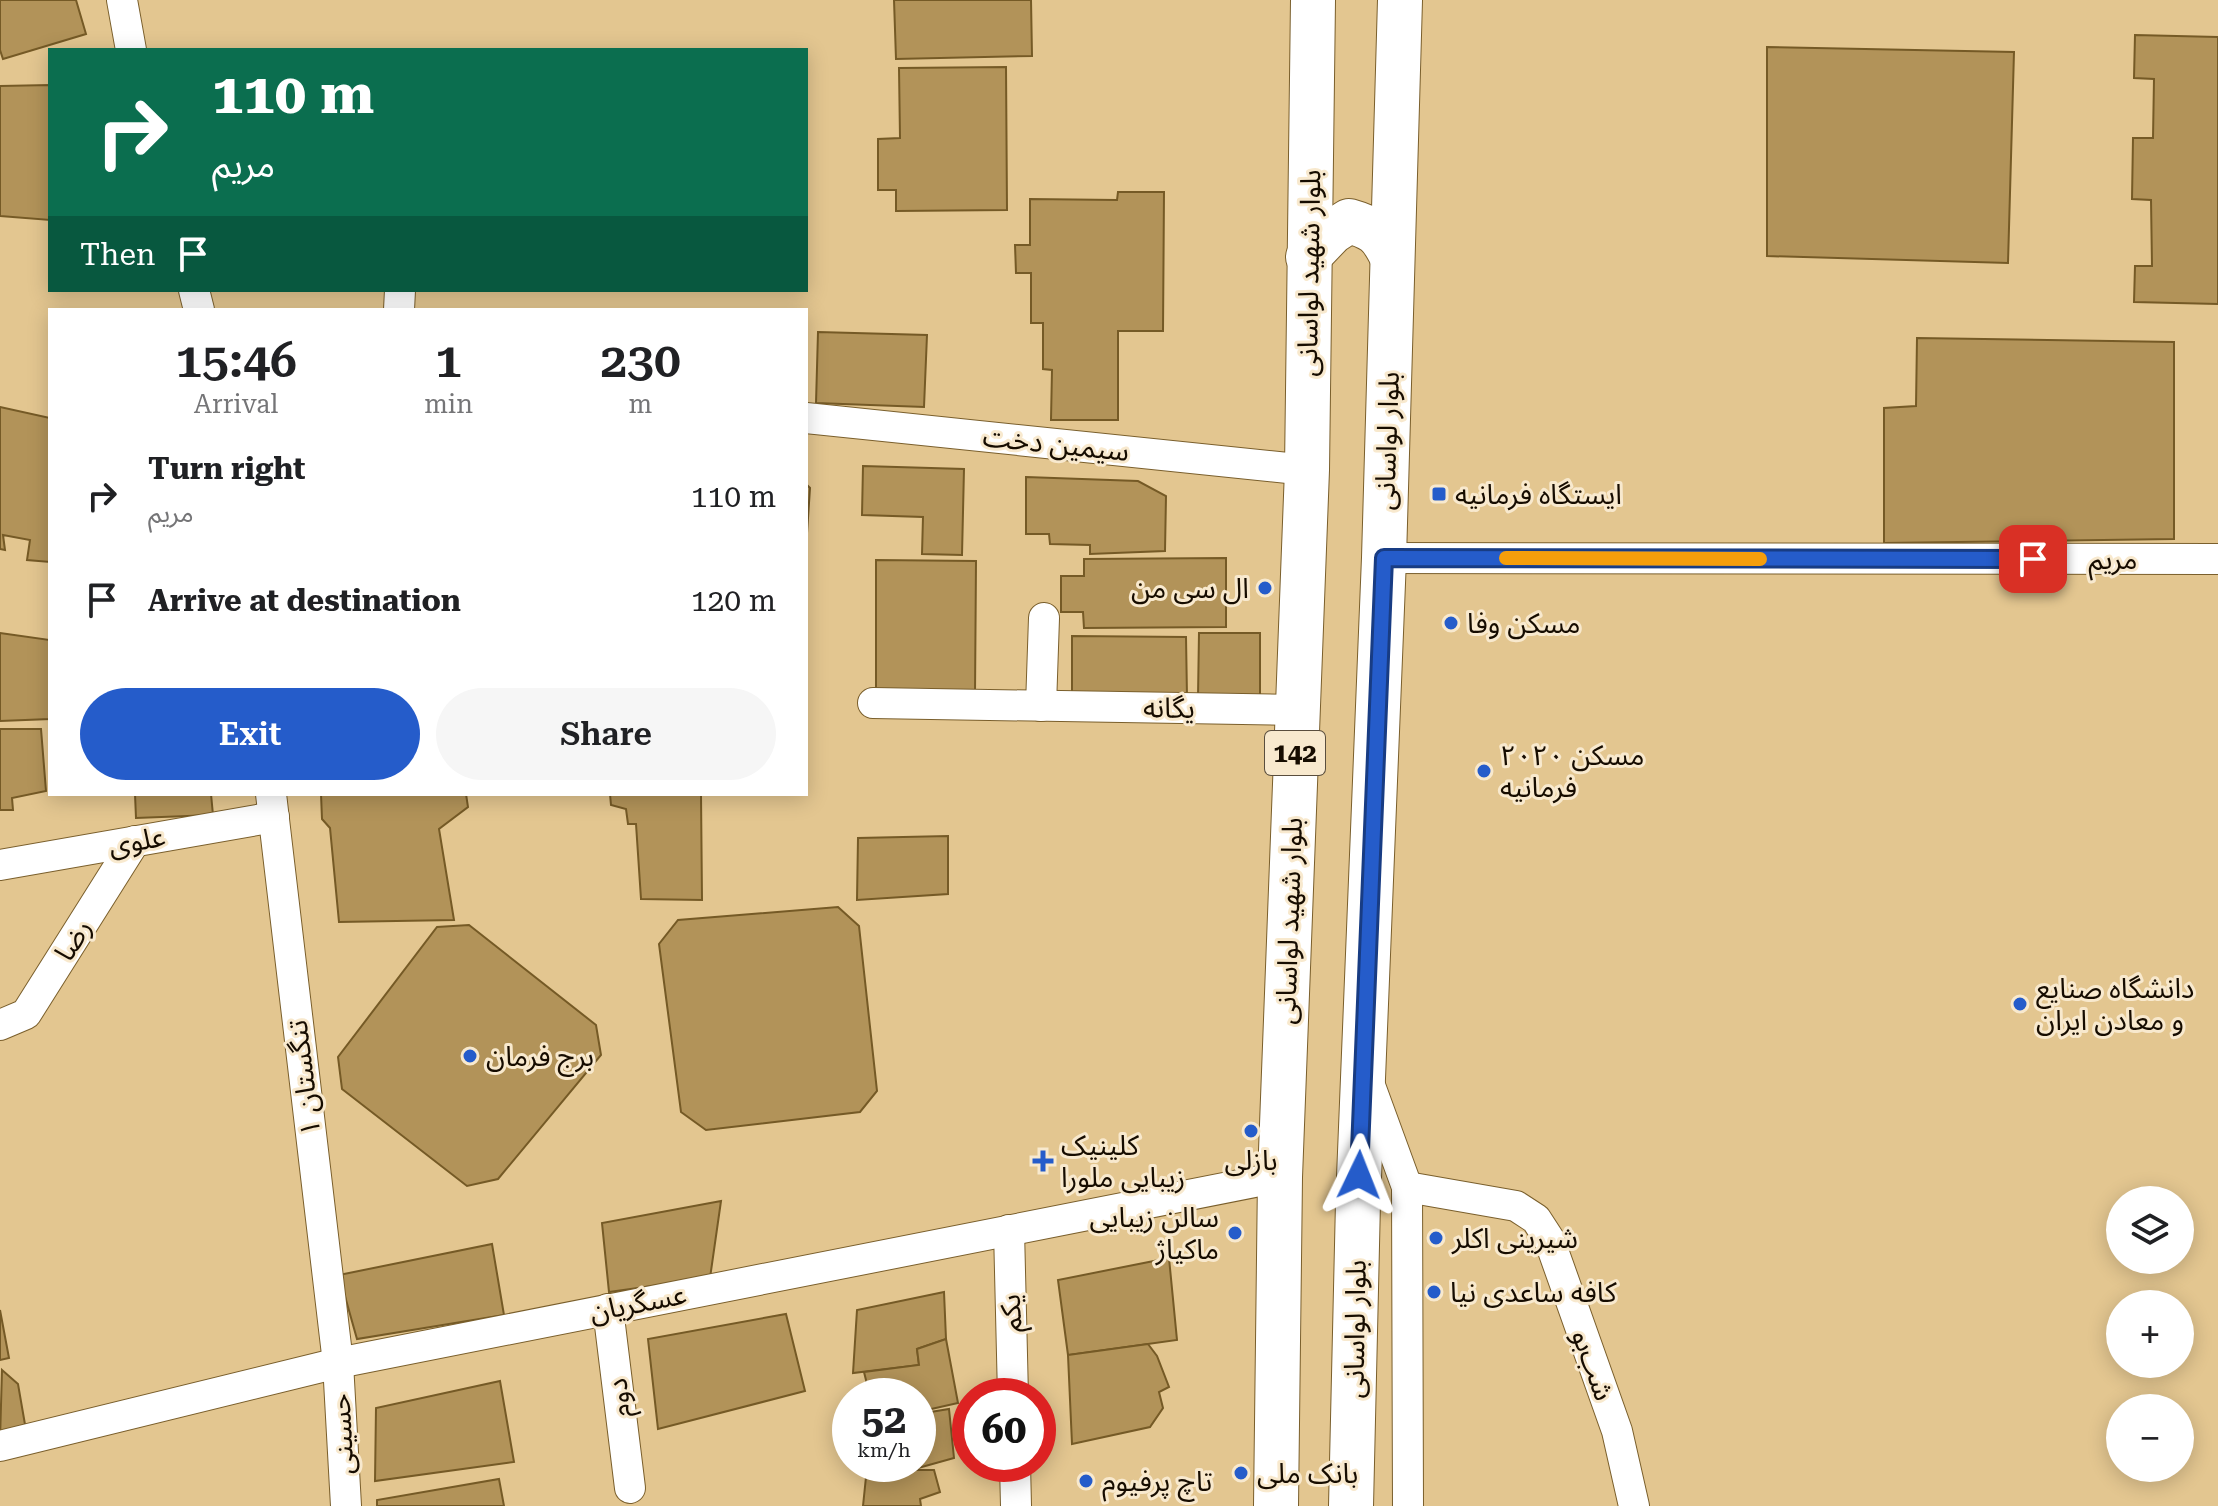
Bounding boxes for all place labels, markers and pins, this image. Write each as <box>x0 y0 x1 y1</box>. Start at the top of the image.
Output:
place label: ایستگاه فرمانیه <box>1455 478 1622 511</box>
marker: ایستگاه فرمانیه <box>1430 485 1448 503</box>
pin <box>1999 525 2067 593</box>
place label: ال سی من <box>1131 572 1249 605</box>
marker: ال سی من <box>1256 579 1274 597</box>
place label: مسکن وفا <box>1467 607 1580 640</box>
marker: مسکن وفا <box>1442 614 1460 632</box>
place label: مسکن ۲۰۲۰ فرمانیه <box>1500 739 1644 804</box>
marker: مسکن ۲۰۲۰ فرمانیه <box>1475 762 1493 780</box>
place label: دانشگاه صنایع و معادن ایران <box>2036 972 2194 1037</box>
marker: دانشگاه صنایع و معادن ایران <box>2011 995 2029 1013</box>
place label: برج فرمان <box>486 1040 594 1077</box>
marker: برج فرمان <box>461 1047 479 1065</box>
marker: بازلی <box>1242 1122 1260 1140</box>
place label: کلینیک زیبایی ملورا <box>1061 1129 1185 1194</box>
place label: بازلی <box>1224 1144 1278 1177</box>
marker: کلینیک زیبایی ملورا <box>1032 1150 1054 1172</box>
place label: سالن زیبایی ماکیاژ <box>1090 1201 1219 1266</box>
place label: شیرینی اکلر <box>1451 1222 1578 1255</box>
marker: سالن زیبایی ماکیاژ <box>1226 1224 1244 1242</box>
marker: شیرینی اکلر <box>1427 1229 1445 1247</box>
place label: کافه ساعدی نیا <box>1450 1276 1617 1309</box>
marker: کافه ساعدی نیا <box>1425 1283 1443 1301</box>
place label: بانک ملی <box>1257 1457 1358 1490</box>
marker: بانک ملی <box>1232 1464 1250 1482</box>
place label: تاچ پرفيوم <box>1102 1465 1212 1502</box>
marker: تاچ پرفيوم <box>1077 1472 1095 1490</box>

